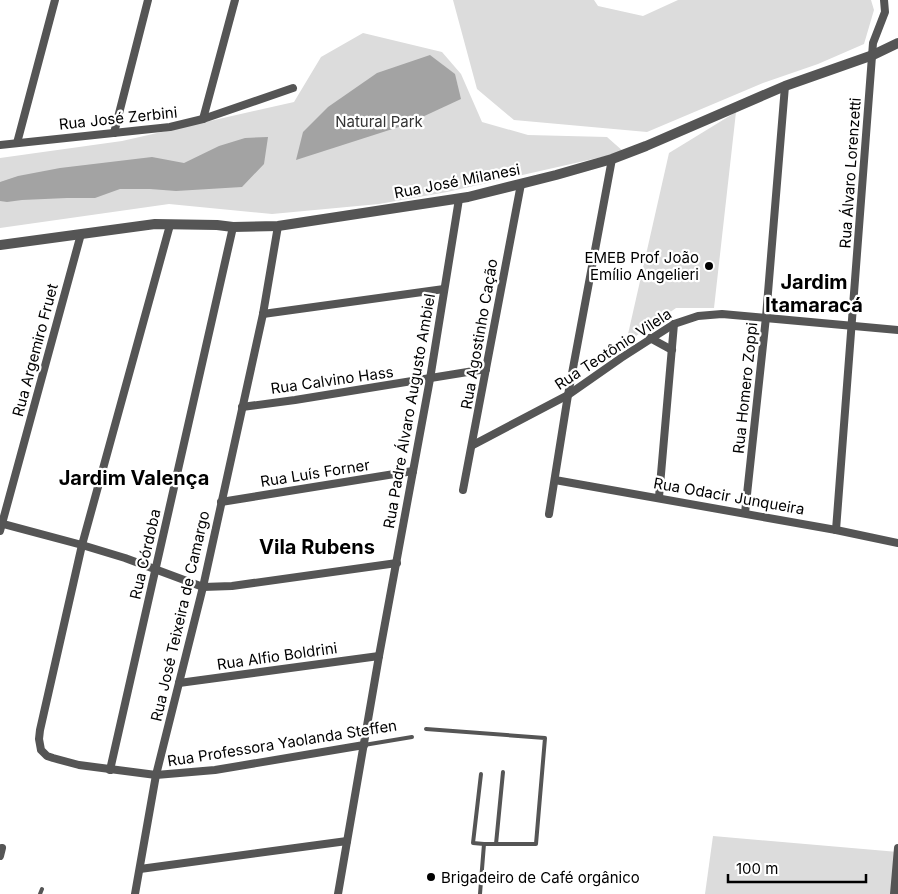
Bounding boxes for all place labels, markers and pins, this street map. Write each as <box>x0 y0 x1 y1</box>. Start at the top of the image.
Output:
place label: EMEB Prof João Emílio Angelieri <box>585 248 699 284</box>
marker: EMEB Prof João Emílio Angelieri <box>703 260 715 272</box>
place label: Brigadeiro de Café orgânico <box>441 868 640 887</box>
marker: Brigadeiro de Café orgânico <box>425 871 437 883</box>

